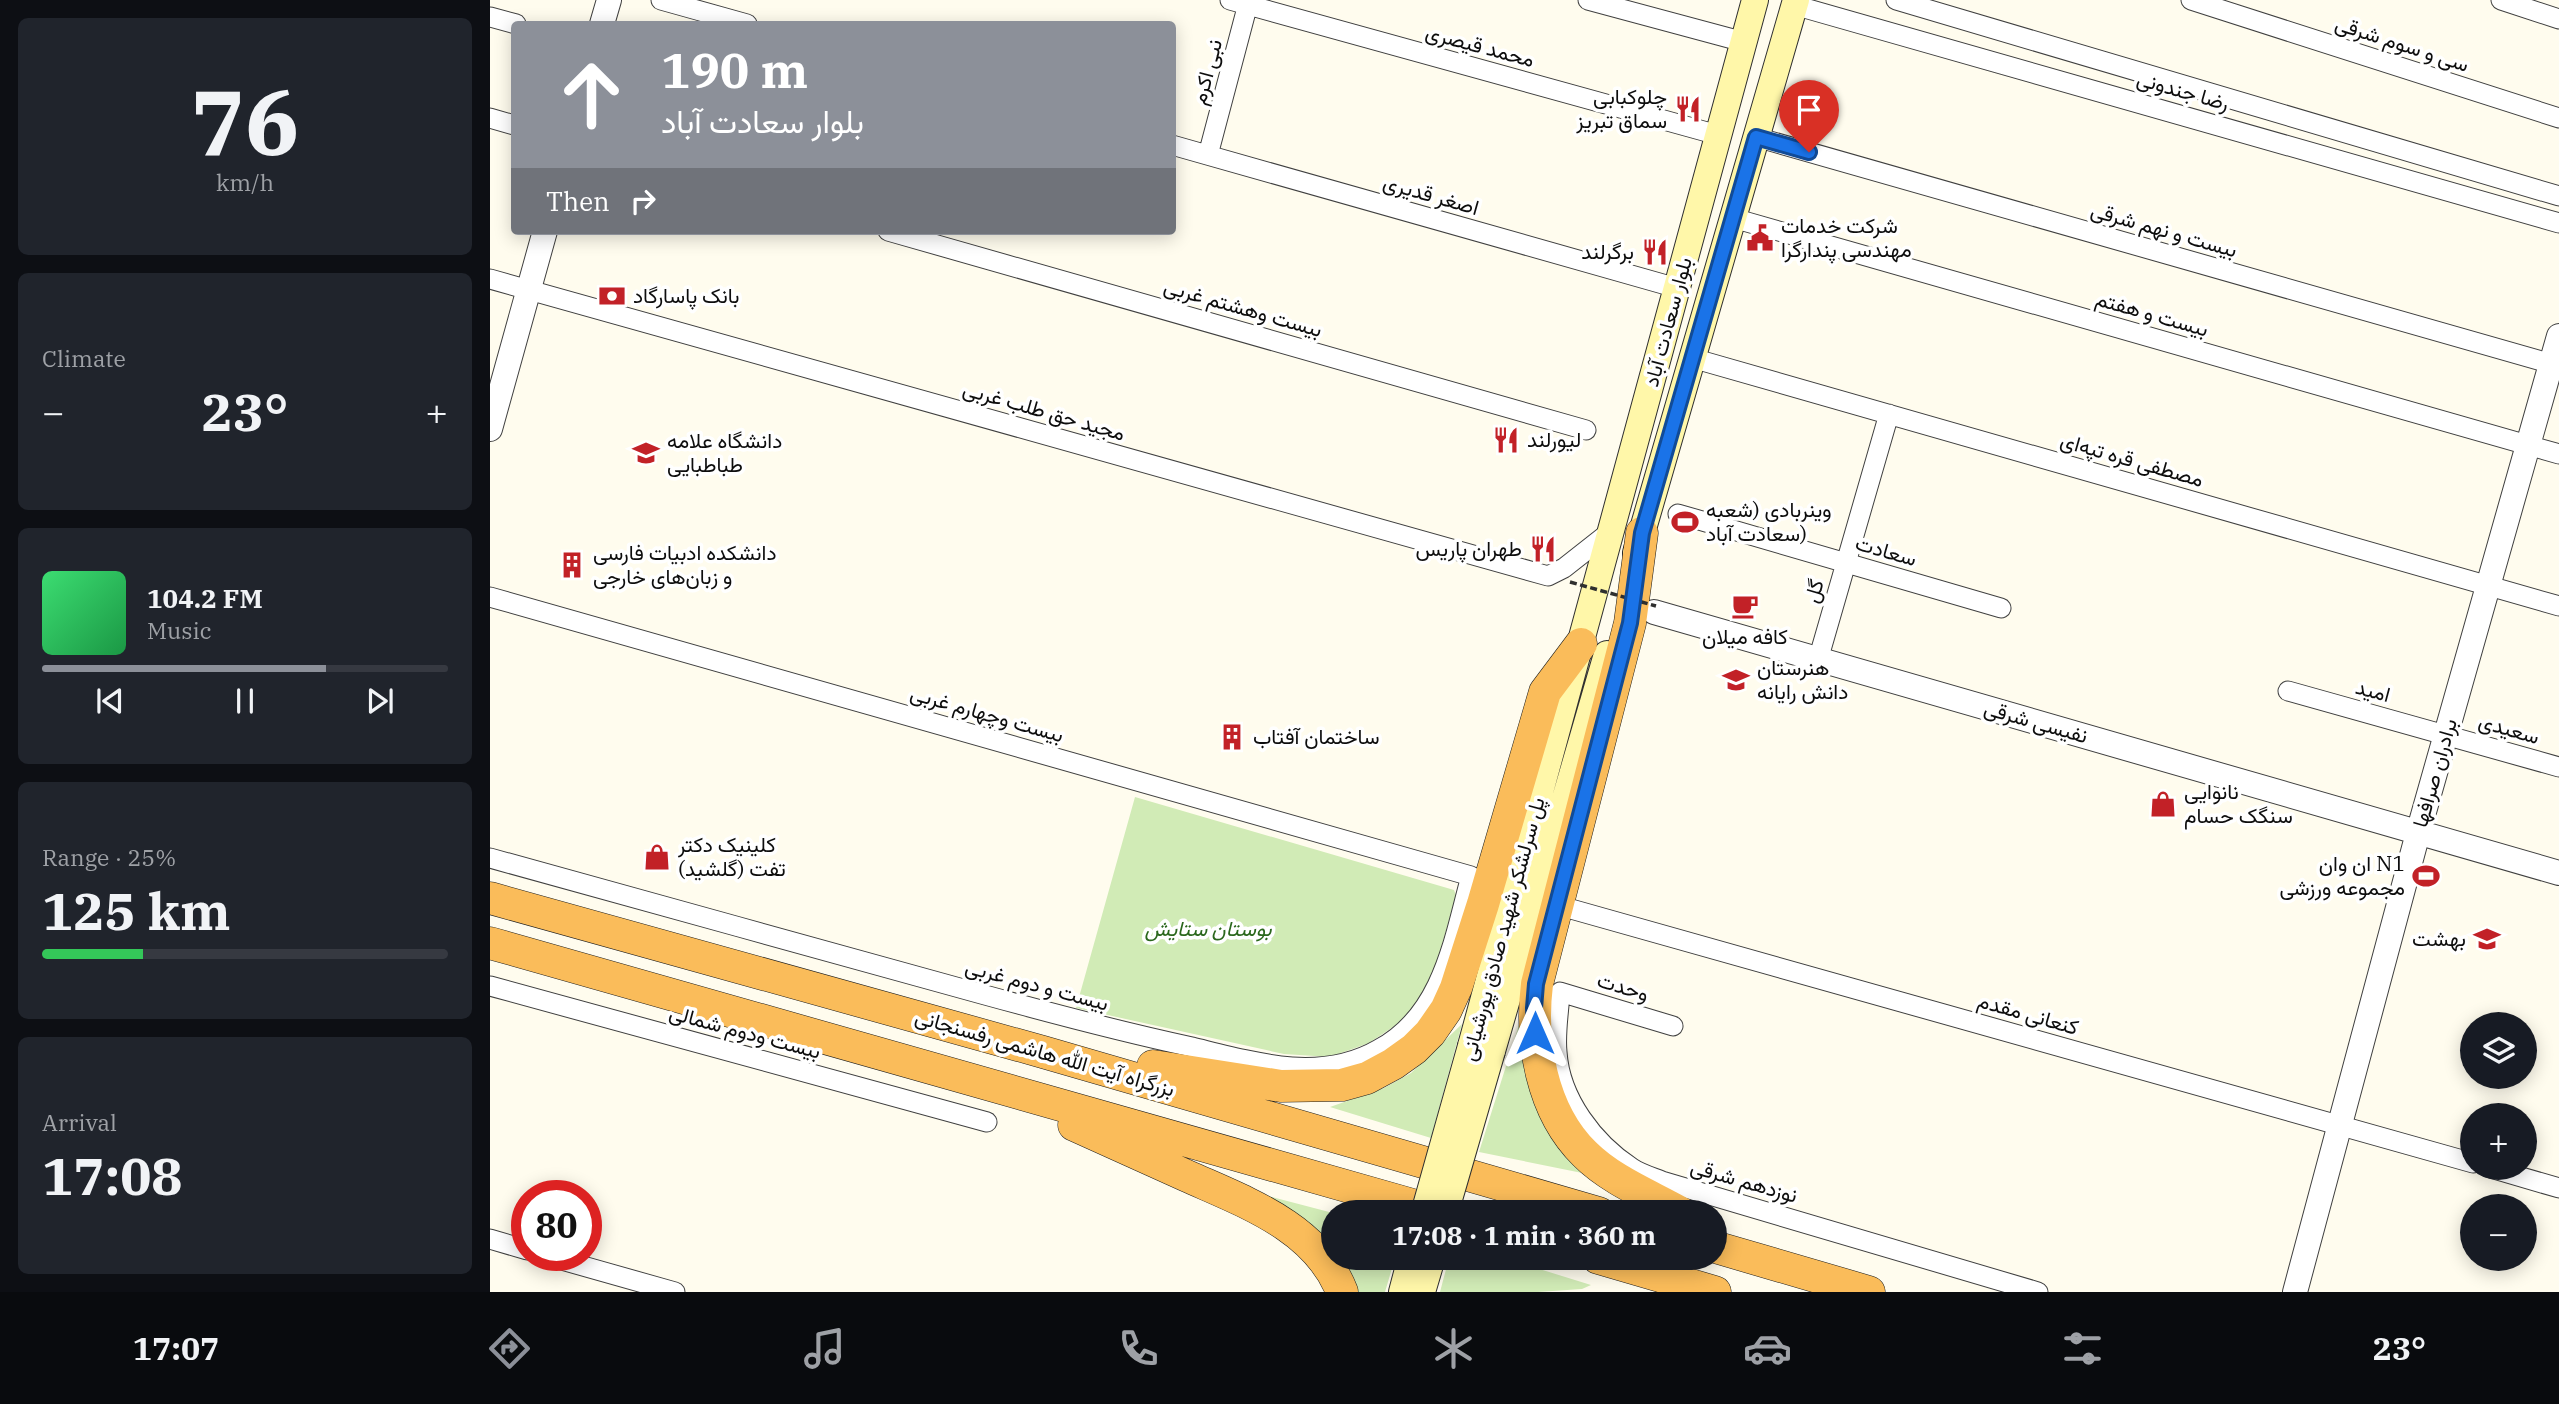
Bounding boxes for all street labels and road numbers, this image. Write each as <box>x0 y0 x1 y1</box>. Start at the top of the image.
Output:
street label: سی و سوم شرقی <box>2332 8 2473 79</box>
street label: محمد قیصری <box>1423 17 1538 73</box>
street label: نبی اکرم <box>1184 36 1229 108</box>
street label: رضا جندونی <box>2134 64 2233 117</box>
street label: اصغر قدیری <box>1380 167 1482 221</box>
street label: بیست و نهم شرقی <box>2087 195 2241 264</box>
street label: بلوار سعادت آباد <box>1636 254 1698 390</box>
street label: بیست وهشتم غربی <box>1161 271 1326 344</box>
street label: بیست و هفتم <box>2092 284 2212 343</box>
street label: مجید حق طلب غربی <box>960 373 1129 447</box>
street label: مصطفی قره تپه‌ای <box>2057 425 2207 494</box>
street label: سعادت <box>1852 528 1920 572</box>
street label: گل <box>1796 576 1830 606</box>
street label: امید <box>2353 672 2394 708</box>
street label: بیست وچهارم غربی <box>907 678 1067 749</box>
street label: نفیسی شرقی <box>1981 693 2091 749</box>
street label: سعیدی <box>2476 706 2543 750</box>
street label: برادران صرافها <box>2405 715 2463 830</box>
street label: پل سرلشکر شهید صادق پورشیانی <box>1453 794 1552 1064</box>
street label: بیست و دوم غربی <box>962 951 1112 1018</box>
street label: وحدت <box>1594 965 1653 1007</box>
street label: کنعانی مقدم <box>1974 985 2082 1042</box>
street label: بیست ودوم شمالی <box>666 997 824 1066</box>
street label: بزرگراه آیت الله هاشمی رفسنجانی <box>912 1002 1178 1103</box>
street label: نوزدهم شرقی <box>1687 1151 1801 1210</box>

